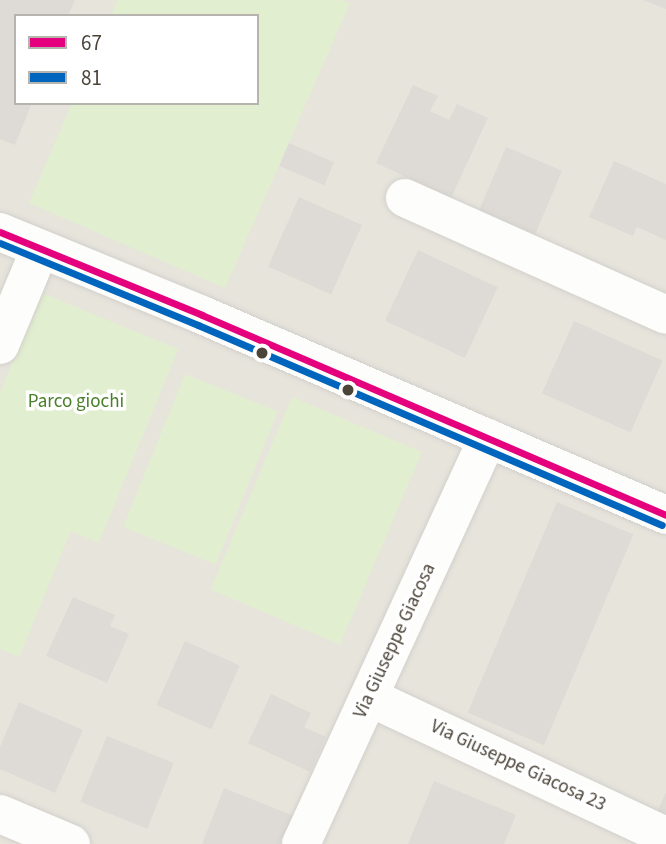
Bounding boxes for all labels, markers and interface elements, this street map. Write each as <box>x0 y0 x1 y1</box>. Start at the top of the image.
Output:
legend <box>14 14 259 105</box>
text: 67 <box>81 28 102 58</box>
text: 81 <box>81 63 102 93</box>
unlabelled marker <box>255 346 269 360</box>
unlabelled marker <box>341 383 355 397</box>
park label: Parco giochi <box>28 391 124 413</box>
street label: Via Giuseppe Giacosa <box>349 560 441 722</box>
street label: Via Giuseppe Giacosa 23 <box>427 715 609 817</box>

